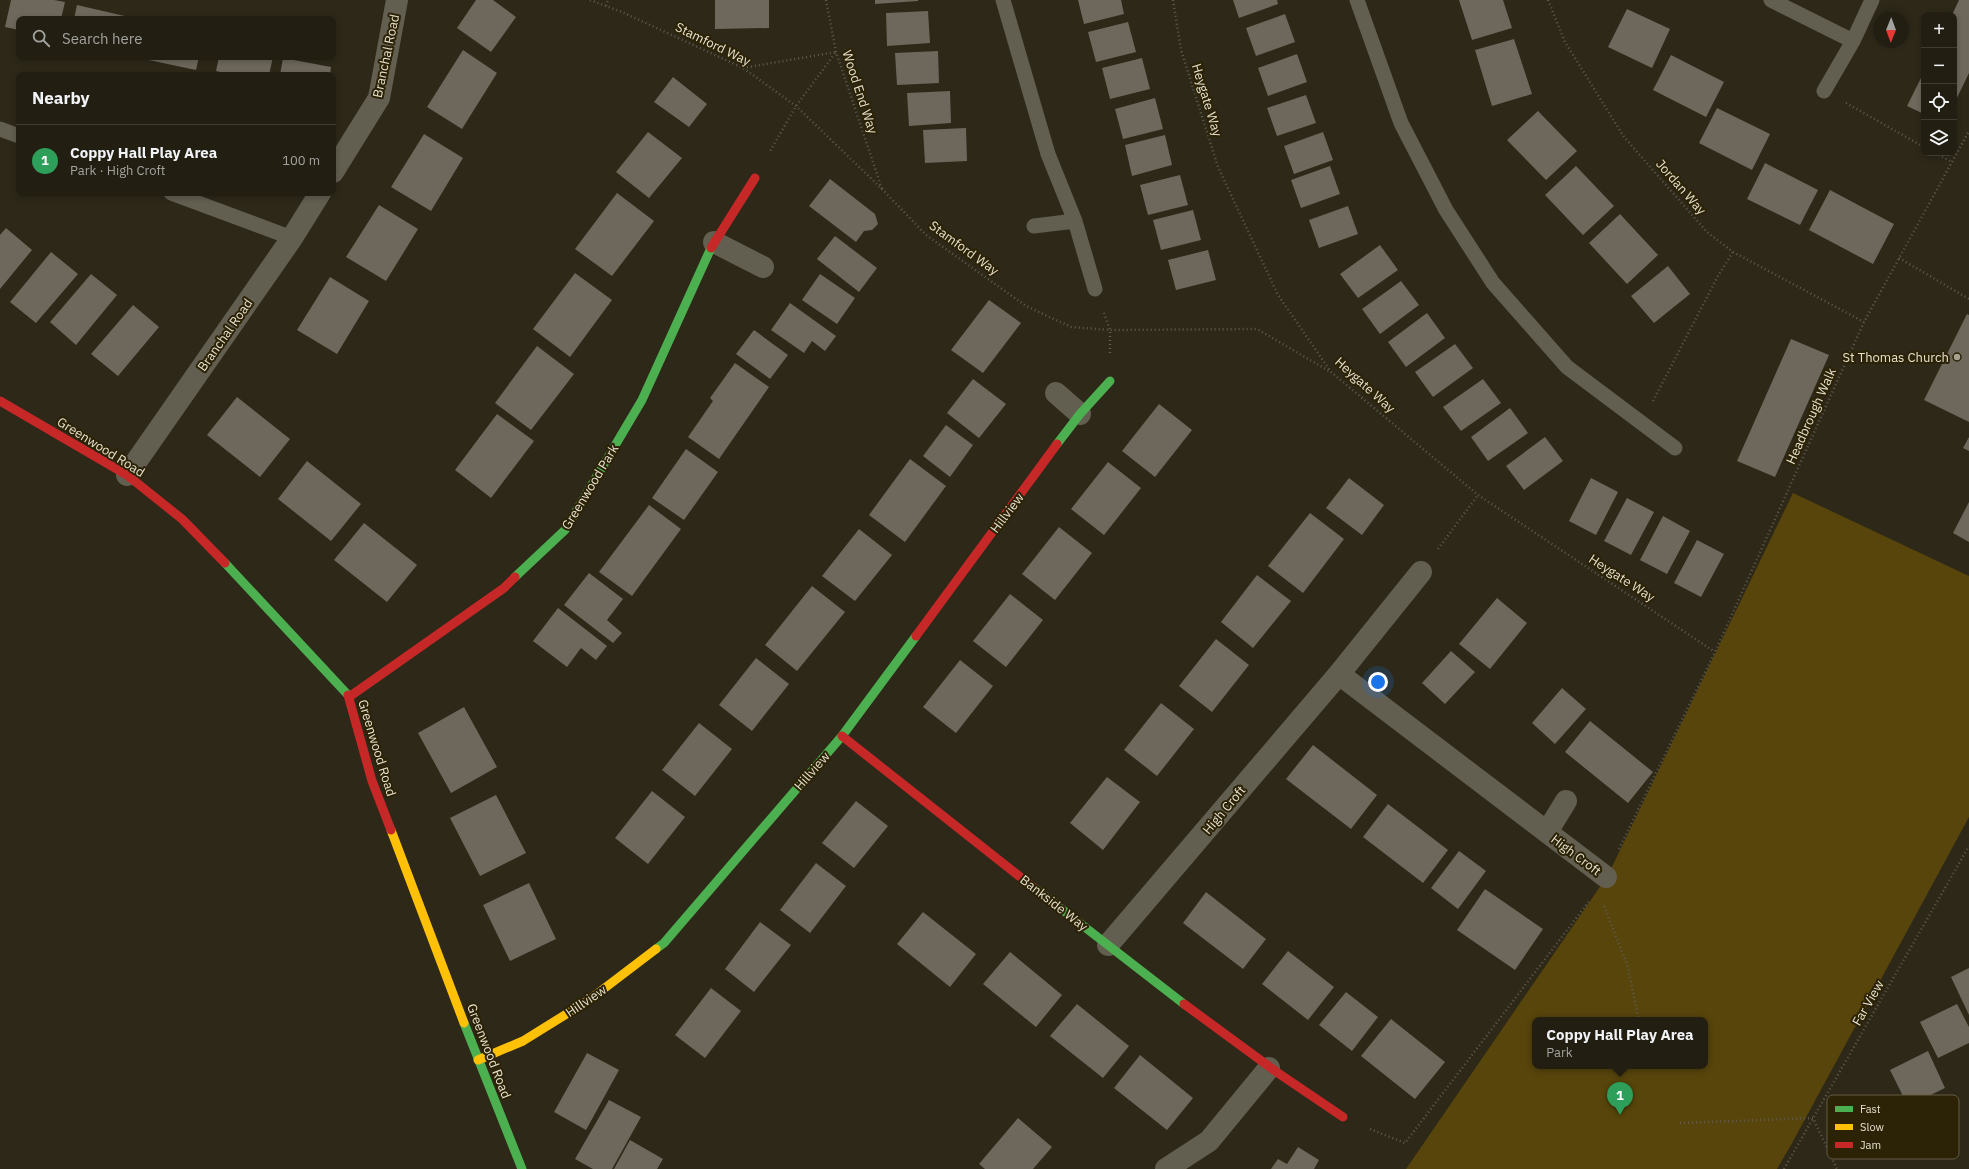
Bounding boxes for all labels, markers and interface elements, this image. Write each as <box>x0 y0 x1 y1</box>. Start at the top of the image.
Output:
north arrow <box>1873 12 1909 48</box>
map controls <box>1921 12 1957 156</box>
button: + <box>1921 12 1957 48</box>
street label: Branchal Road <box>369 13 403 99</box>
search box <box>16 16 336 60</box>
street label: Stamford Way <box>672 18 754 70</box>
icon: search <box>30 27 52 49</box>
text: Search here <box>62 29 142 48</box>
street label: Wood End Way <box>838 48 882 136</box>
button: − <box>1921 48 1957 84</box>
street label: Heygate Way <box>1188 61 1226 139</box>
button: locate <box>1921 84 1957 120</box>
text: Nearby <box>32 87 90 109</box>
button: layers <box>1921 120 1957 156</box>
text: Coppy Hall Play Area <box>70 143 217 162</box>
text: 1 <box>41 152 49 169</box>
text: 100 m <box>282 152 320 169</box>
street label: Jordan Way <box>1652 156 1710 219</box>
text: Park · High Croft <box>70 162 165 179</box>
street label: Stamford Way <box>926 217 1003 279</box>
street label: Branchal Road <box>194 295 256 375</box>
place label: St Thomas Church <box>1843 349 1949 366</box>
marker: St Thomas Church <box>1952 352 1962 362</box>
street label: Heygate Way <box>1331 353 1399 417</box>
street label: Headbrough Walk <box>1782 365 1840 467</box>
street label: Greenwood Road <box>54 413 148 481</box>
street label: Greenwood Park <box>558 441 622 533</box>
street label: Hillview <box>986 489 1028 536</box>
street label: Heygate Way <box>1586 550 1659 606</box>
your location <box>1368 672 1388 692</box>
street label: Greenwood Road <box>354 698 400 798</box>
street label: Hillview <box>790 748 834 794</box>
street label: High Croft <box>1199 782 1249 838</box>
street label: High Croft <box>1548 831 1604 879</box>
street label: Bankside Way <box>1017 871 1092 935</box>
street label: Far View <box>1848 977 1888 1029</box>
street label: Hillview <box>562 981 610 1021</box>
street label: Greenwood Road <box>463 1001 515 1101</box>
popup <box>1532 1017 1708 1069</box>
text: Coppy Hall Play Area <box>1546 1025 1694 1044</box>
text: Park <box>1546 1044 1573 1061</box>
pin: 1 <box>1607 1082 1633 1115</box>
legend <box>1827 1095 1959 1159</box>
text: Fast <box>1860 1102 1881 1116</box>
text: Slow <box>1860 1120 1884 1134</box>
text: Jam <box>1860 1138 1881 1152</box>

